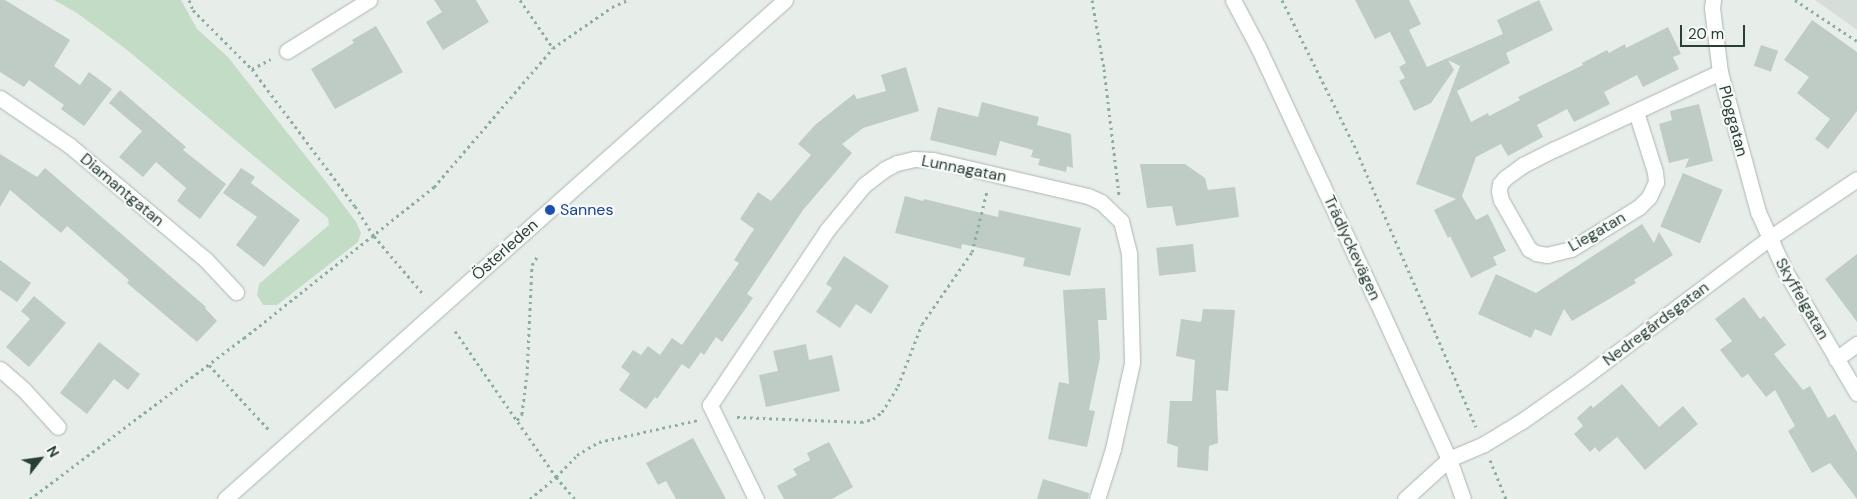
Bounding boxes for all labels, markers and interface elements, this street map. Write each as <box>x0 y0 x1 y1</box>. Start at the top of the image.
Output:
scale bar <box>1682 15 1747 47</box>
text: 20 m <box>1688 24 1724 44</box>
street label: Ploggatan <box>1714 84 1752 158</box>
street label: Diamantgatan <box>76 149 168 231</box>
street label: Lunnagatan <box>920 151 1008 187</box>
street label: Trädlyckevägen <box>1319 193 1385 303</box>
place label: Sannes <box>560 200 613 220</box>
marker: Sannes <box>544 204 556 216</box>
street label: Liegatan <box>1565 208 1629 256</box>
street label: Österleden <box>468 215 542 285</box>
street label: Skyffelgatan <box>1771 255 1833 343</box>
street label: Nedregårdsgatan <box>1599 278 1713 370</box>
north arrow <box>15 434 65 484</box>
text: N <box>43 443 63 460</box>

